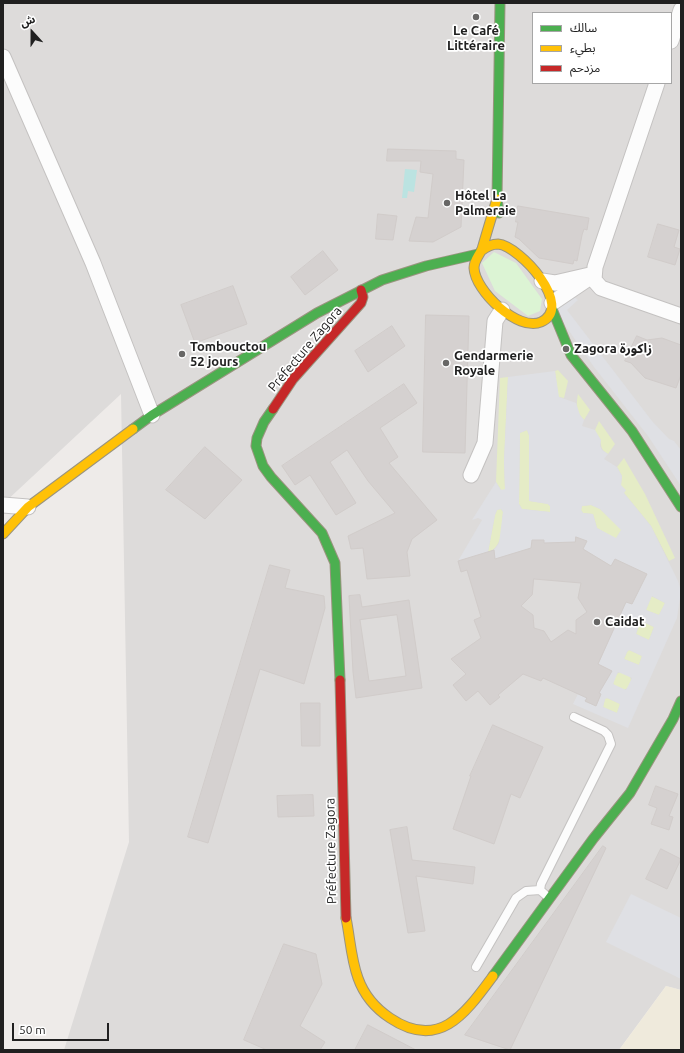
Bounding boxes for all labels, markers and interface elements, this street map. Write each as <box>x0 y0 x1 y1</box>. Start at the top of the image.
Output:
north arrow <box>12 12 52 52</box>
text: ش <box>19 12 37 29</box>
marker: Le Café Littéraire <box>471 12 481 22</box>
legend <box>532 12 672 84</box>
text: سالك <box>570 21 597 34</box>
place label: Le Café Littéraire <box>447 23 505 54</box>
text: بطيء <box>570 41 596 54</box>
text: مزدحم <box>570 61 600 74</box>
place label: Hôtel La Palmeraie <box>455 188 516 219</box>
marker: Hôtel La Palmeraie <box>442 198 452 208</box>
street label: Préfecture Zagora <box>265 303 345 395</box>
place label: Tombouctou 52 jours <box>190 339 266 370</box>
place label: Zagora زاكورة <box>574 341 652 357</box>
marker: Zagora زاكورة <box>561 344 571 354</box>
place label: Gendarmerie Royale <box>454 348 533 379</box>
marker: Tombouctou 52 jours <box>177 349 187 359</box>
marker: Gendarmerie Royale <box>441 358 451 368</box>
place label: Caidat <box>605 614 645 630</box>
marker: Caidat <box>592 617 602 627</box>
street label: Préfecture Zagora <box>322 798 340 904</box>
scale bar <box>14 1015 111 1041</box>
text: 50 m <box>19 1023 46 1036</box>

